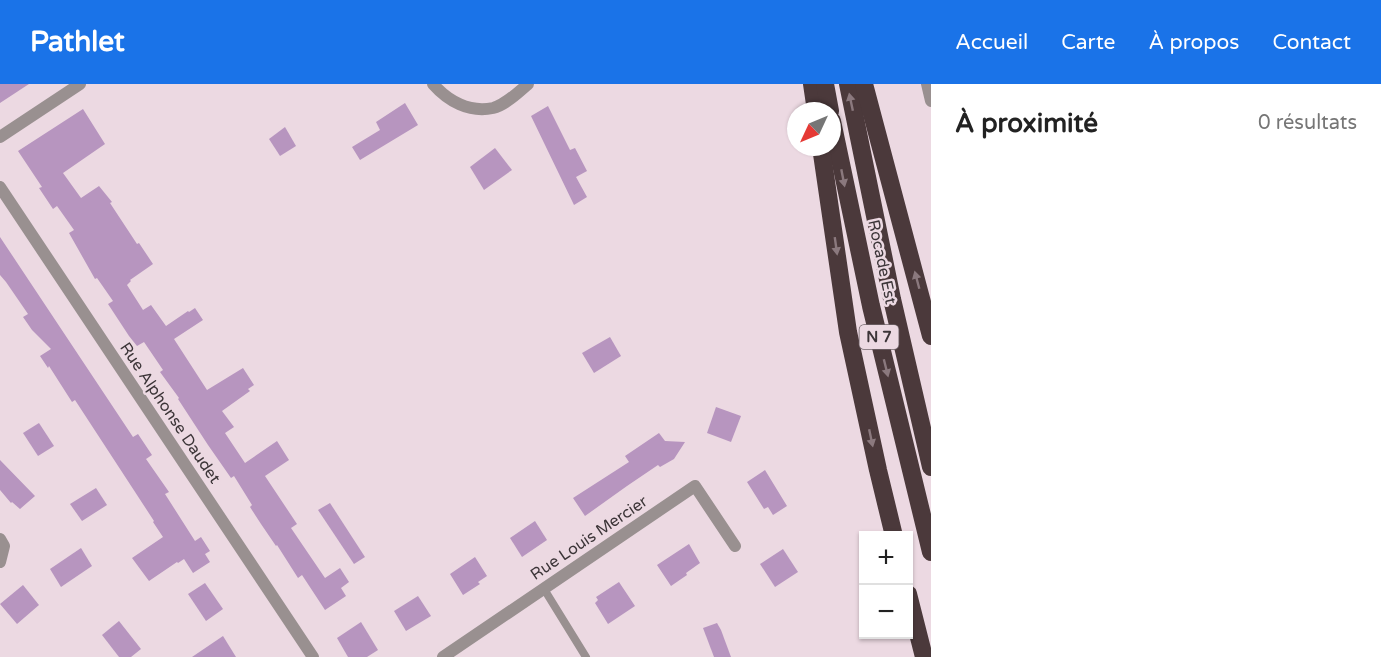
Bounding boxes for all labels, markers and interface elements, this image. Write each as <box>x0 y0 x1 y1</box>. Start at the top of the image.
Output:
text: Pathlet <box>30 25 125 59</box>
text: Accueil <box>955 30 1028 55</box>
text: Carte <box>1061 30 1115 55</box>
text: À propos <box>1148 30 1239 55</box>
text: Contact <box>1272 30 1351 55</box>
one-way arrow <box>846 93 856 111</box>
north arrow <box>787 102 841 156</box>
text: À proximité <box>955 108 1098 139</box>
text: 0 résultats <box>1258 111 1357 135</box>
one-way arrow <box>839 169 848 188</box>
street label: Rocade Est <box>863 218 901 306</box>
one-way arrow <box>831 237 840 256</box>
one-way arrow <box>912 270 921 288</box>
road number: N 7 <box>860 325 898 349</box>
street label: Rue Alphonse Daudet <box>115 339 225 487</box>
one-way arrow <box>882 359 892 378</box>
one-way arrow <box>867 429 876 448</box>
street label: Rue Louis Mercier <box>527 491 652 585</box>
map controls <box>859 531 913 639</box>
button: + <box>859 531 913 585</box>
button: − <box>859 585 913 639</box>

